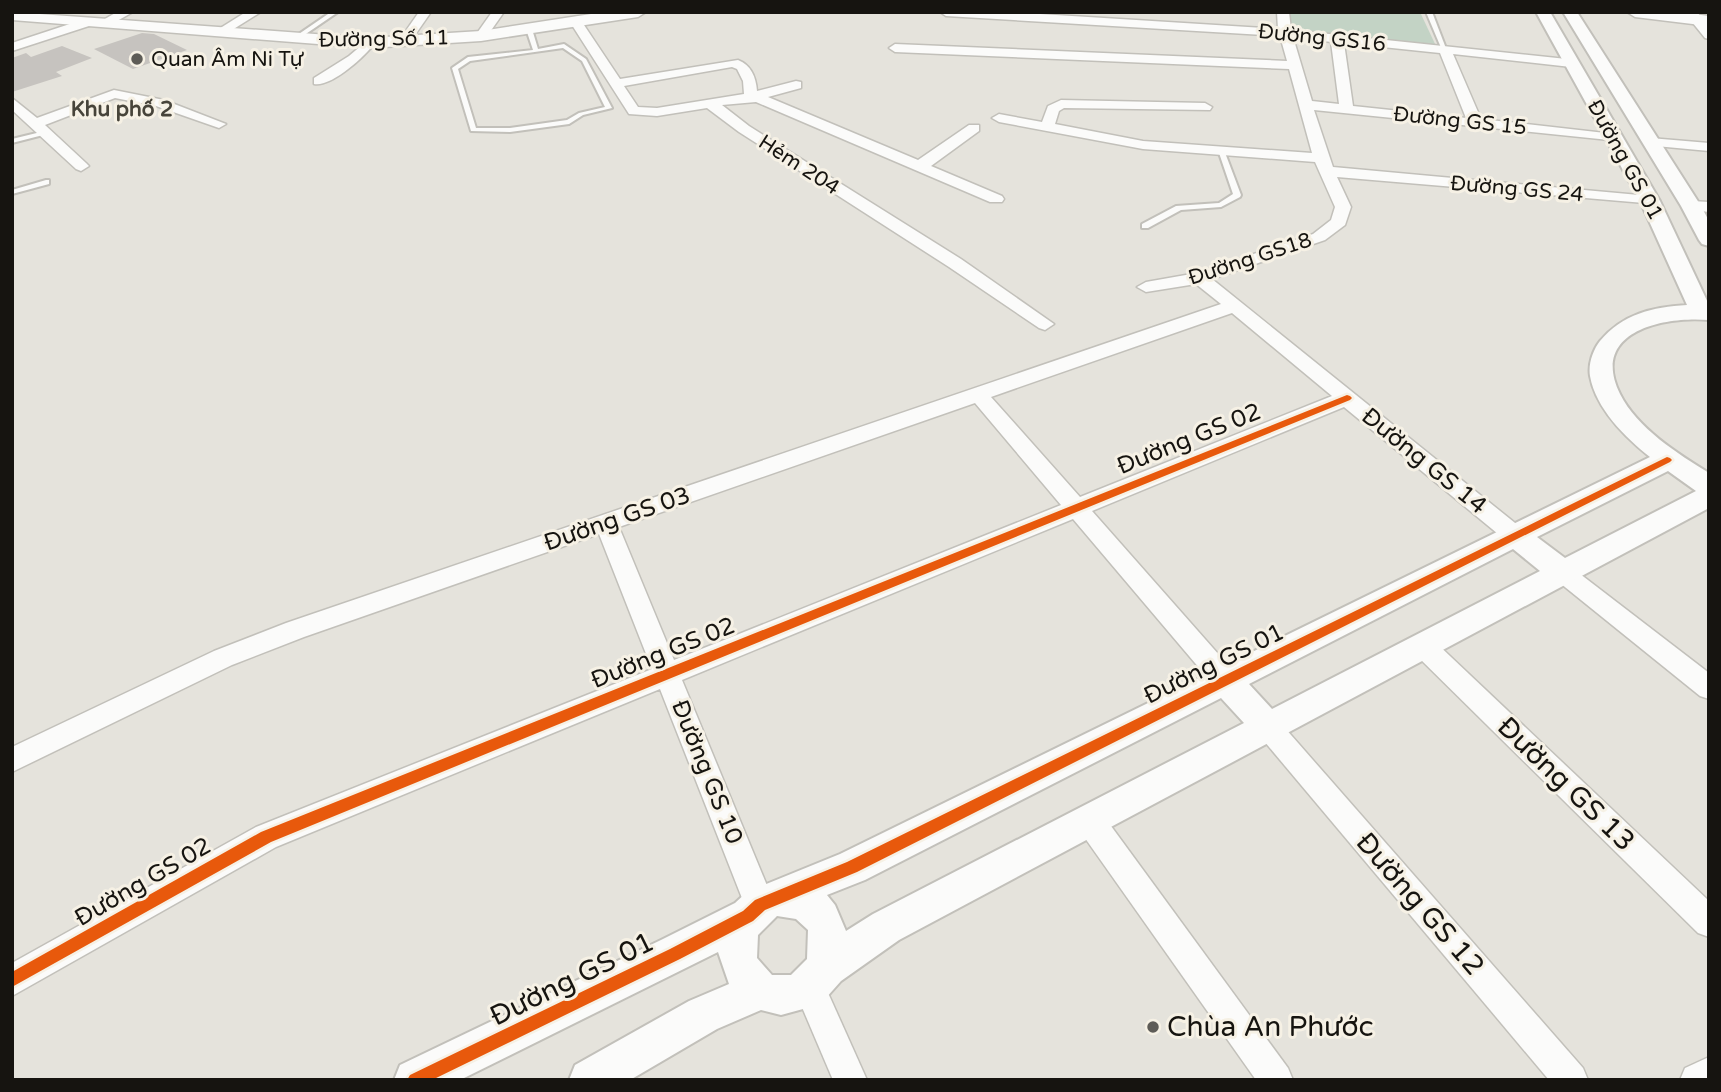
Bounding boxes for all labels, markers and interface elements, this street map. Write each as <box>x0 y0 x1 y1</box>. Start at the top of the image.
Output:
street label: Đường GS16 <box>1257 19 1387 57</box>
street label: Đường Số 11 <box>319 25 449 53</box>
place label: Quan Âm Ni Tự <box>151 47 305 72</box>
marker: Quan Âm Ni Tự <box>129 51 145 67</box>
street label: Đường GS 01 <box>1582 95 1668 225</box>
district label: Khu phố 2 <box>71 97 173 122</box>
street label: Đường GS 15 <box>1392 102 1528 140</box>
street label: Hẻm 204 <box>754 130 844 200</box>
street label: Đường GS 24 <box>1449 171 1585 207</box>
street label: Đường GS18 <box>1185 227 1315 291</box>
street label: Đường GS 02 <box>1113 397 1265 481</box>
street label: Đường GS 14 <box>1356 402 1492 520</box>
street label: Đường GS 03 <box>540 480 694 558</box>
street label: Đường GS 02 <box>587 611 739 695</box>
street label: Đường GS 01 <box>1139 617 1289 711</box>
street label: Đường GS 10 <box>665 696 749 848</box>
street label: Đường GS 13 <box>1490 710 1642 858</box>
street label: Đường GS 12 <box>1349 826 1491 982</box>
street label: Đường GS 02 <box>70 831 216 933</box>
street label: Đường GS 01 <box>484 925 660 1033</box>
place label: Chùa An Phước <box>1167 1010 1373 1044</box>
marker: Chùa An Phước <box>1145 1019 1161 1035</box>

